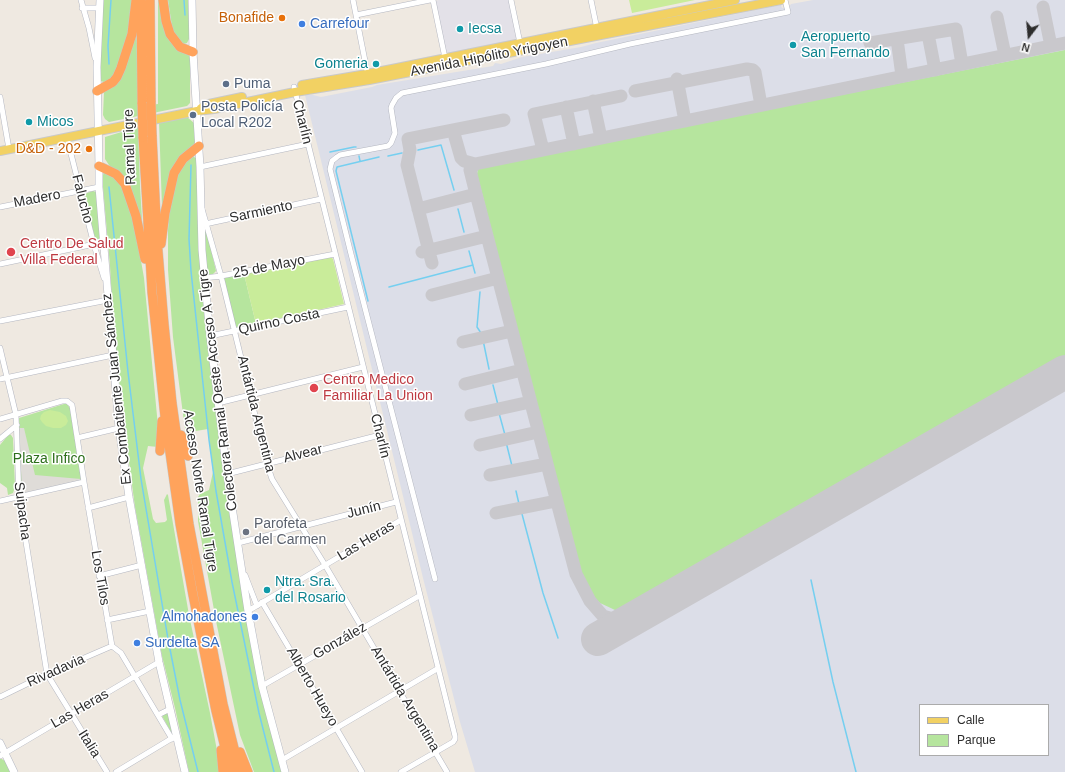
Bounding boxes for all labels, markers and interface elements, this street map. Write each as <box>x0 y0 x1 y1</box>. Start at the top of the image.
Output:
place label: Bonafide <box>219 10 274 26</box>
marker: Bonafide <box>277 13 287 23</box>
place label: Carrefour <box>310 16 369 32</box>
north arrow <box>1009 16 1049 56</box>
marker: Carrefour <box>297 19 307 29</box>
place label: Iecsa <box>468 21 501 37</box>
marker: Iecsa <box>455 24 465 34</box>
place label: Aeropuerto San Fernando <box>801 29 890 62</box>
street label: Avenida Hipólito Yrigoyen <box>409 33 569 81</box>
marker: Aeropuerto San Fernando <box>788 40 798 50</box>
text: N <box>1020 41 1031 54</box>
place label: Gomeria <box>314 56 368 72</box>
marker: Gomeria <box>371 59 381 69</box>
place label: Puma <box>234 76 271 92</box>
marker: Puma <box>221 79 231 89</box>
street label: Charlín <box>288 98 316 146</box>
place label: Posta Policía Local R202 <box>201 99 283 132</box>
street label: Ramal Tigre <box>120 109 140 185</box>
marker: Posta Policía Local R202 <box>188 110 198 120</box>
place label: Micos <box>37 114 74 130</box>
marker: Micos <box>24 117 34 127</box>
place label: D&D - 202 <box>16 141 81 157</box>
marker: D&D - 202 <box>84 144 94 154</box>
street label: Falucho <box>68 173 96 225</box>
street label: Madero <box>12 186 62 212</box>
street label: Sarmiento <box>228 197 294 227</box>
place label: Centro De Salud Villa Federal <box>20 236 124 268</box>
marker: Centro De Salud Villa Federal <box>5 246 17 258</box>
street label: 25 de Mayo <box>231 252 307 282</box>
street label: Colectora Ramal Oeste Acceso A Tigre <box>195 268 241 512</box>
street label: Ex Combatiente Juan Sánchez <box>99 293 135 485</box>
street label: Quirno Costa <box>237 305 321 339</box>
street label: Antártida Argentina <box>233 354 279 474</box>
place label: Centro Medico Familiar La Union <box>323 372 433 404</box>
marker: Centro Medico Familiar La Union <box>308 382 320 394</box>
street label: Acceso Norte Ramal Tigre <box>179 409 221 573</box>
street label: Charlín <box>366 412 394 460</box>
street label: Alvear <box>282 441 324 467</box>
park label: Plaza Infico <box>13 451 85 467</box>
street label: Suipacha <box>10 481 34 541</box>
street label: Junín <box>345 498 383 522</box>
place label: Parofeta del Carmen <box>254 516 326 548</box>
street label: Las Heras <box>334 517 398 565</box>
marker: Parofeta del Carmen <box>241 527 251 537</box>
street label: Los Tilos <box>87 549 113 607</box>
place label: Ntra. Sra. del Rosario <box>275 574 346 606</box>
marker: Ntra. Sra. del Rosario <box>262 585 272 595</box>
place label: Almohadones <box>161 609 247 625</box>
marker: Almohadones <box>250 612 260 622</box>
street label: González <box>310 619 370 663</box>
place label: Surdelta SA <box>145 635 220 651</box>
marker: Surdelta SA <box>132 638 142 648</box>
street label: Antártida Argentina <box>367 643 443 755</box>
street label: Alberto Hueyo <box>283 644 341 730</box>
street label: Rivadavia <box>25 651 87 691</box>
street label: Las Heras <box>48 686 112 732</box>
legend <box>919 704 1049 756</box>
text: Calle <box>957 713 984 727</box>
street label: Italia <box>74 727 104 761</box>
text: Parque <box>957 733 996 747</box>

